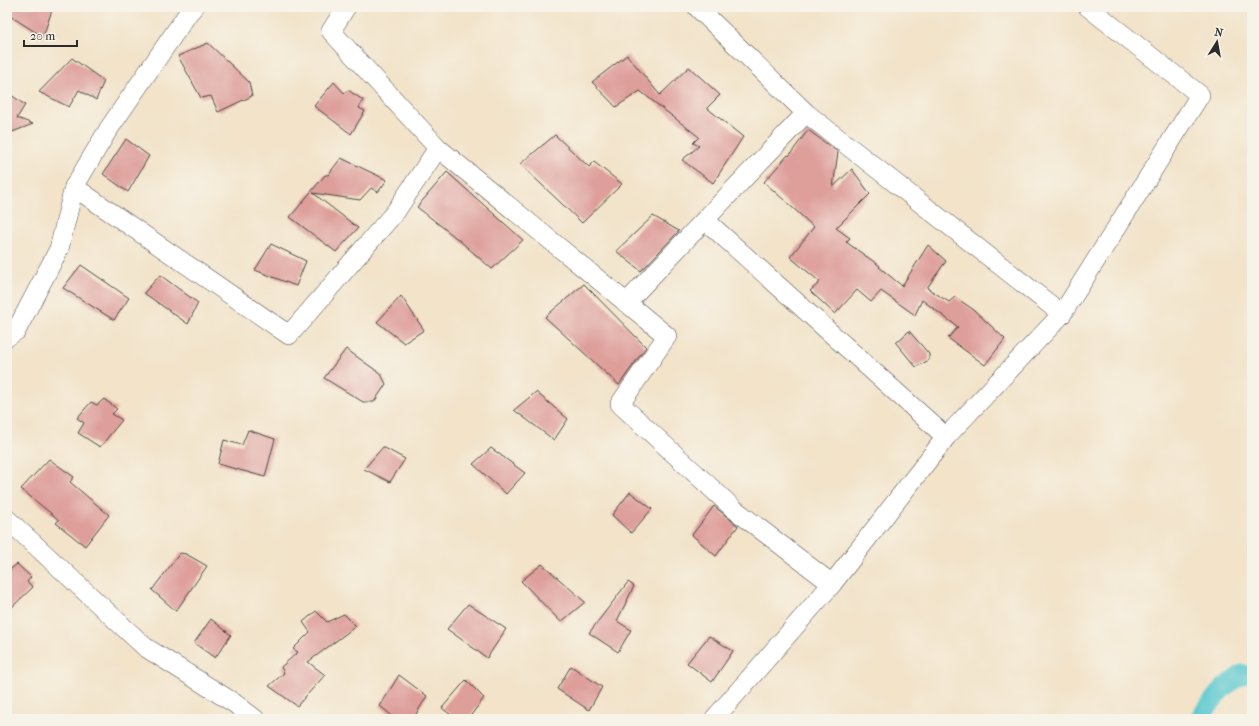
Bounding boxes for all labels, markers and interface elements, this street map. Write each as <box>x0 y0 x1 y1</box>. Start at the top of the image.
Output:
scale bar <box>24 22 77 48</box>
north arrow <box>1197 22 1237 62</box>
text: N <box>1213 25 1225 40</box>
text: 20 m <box>30 29 55 43</box>

